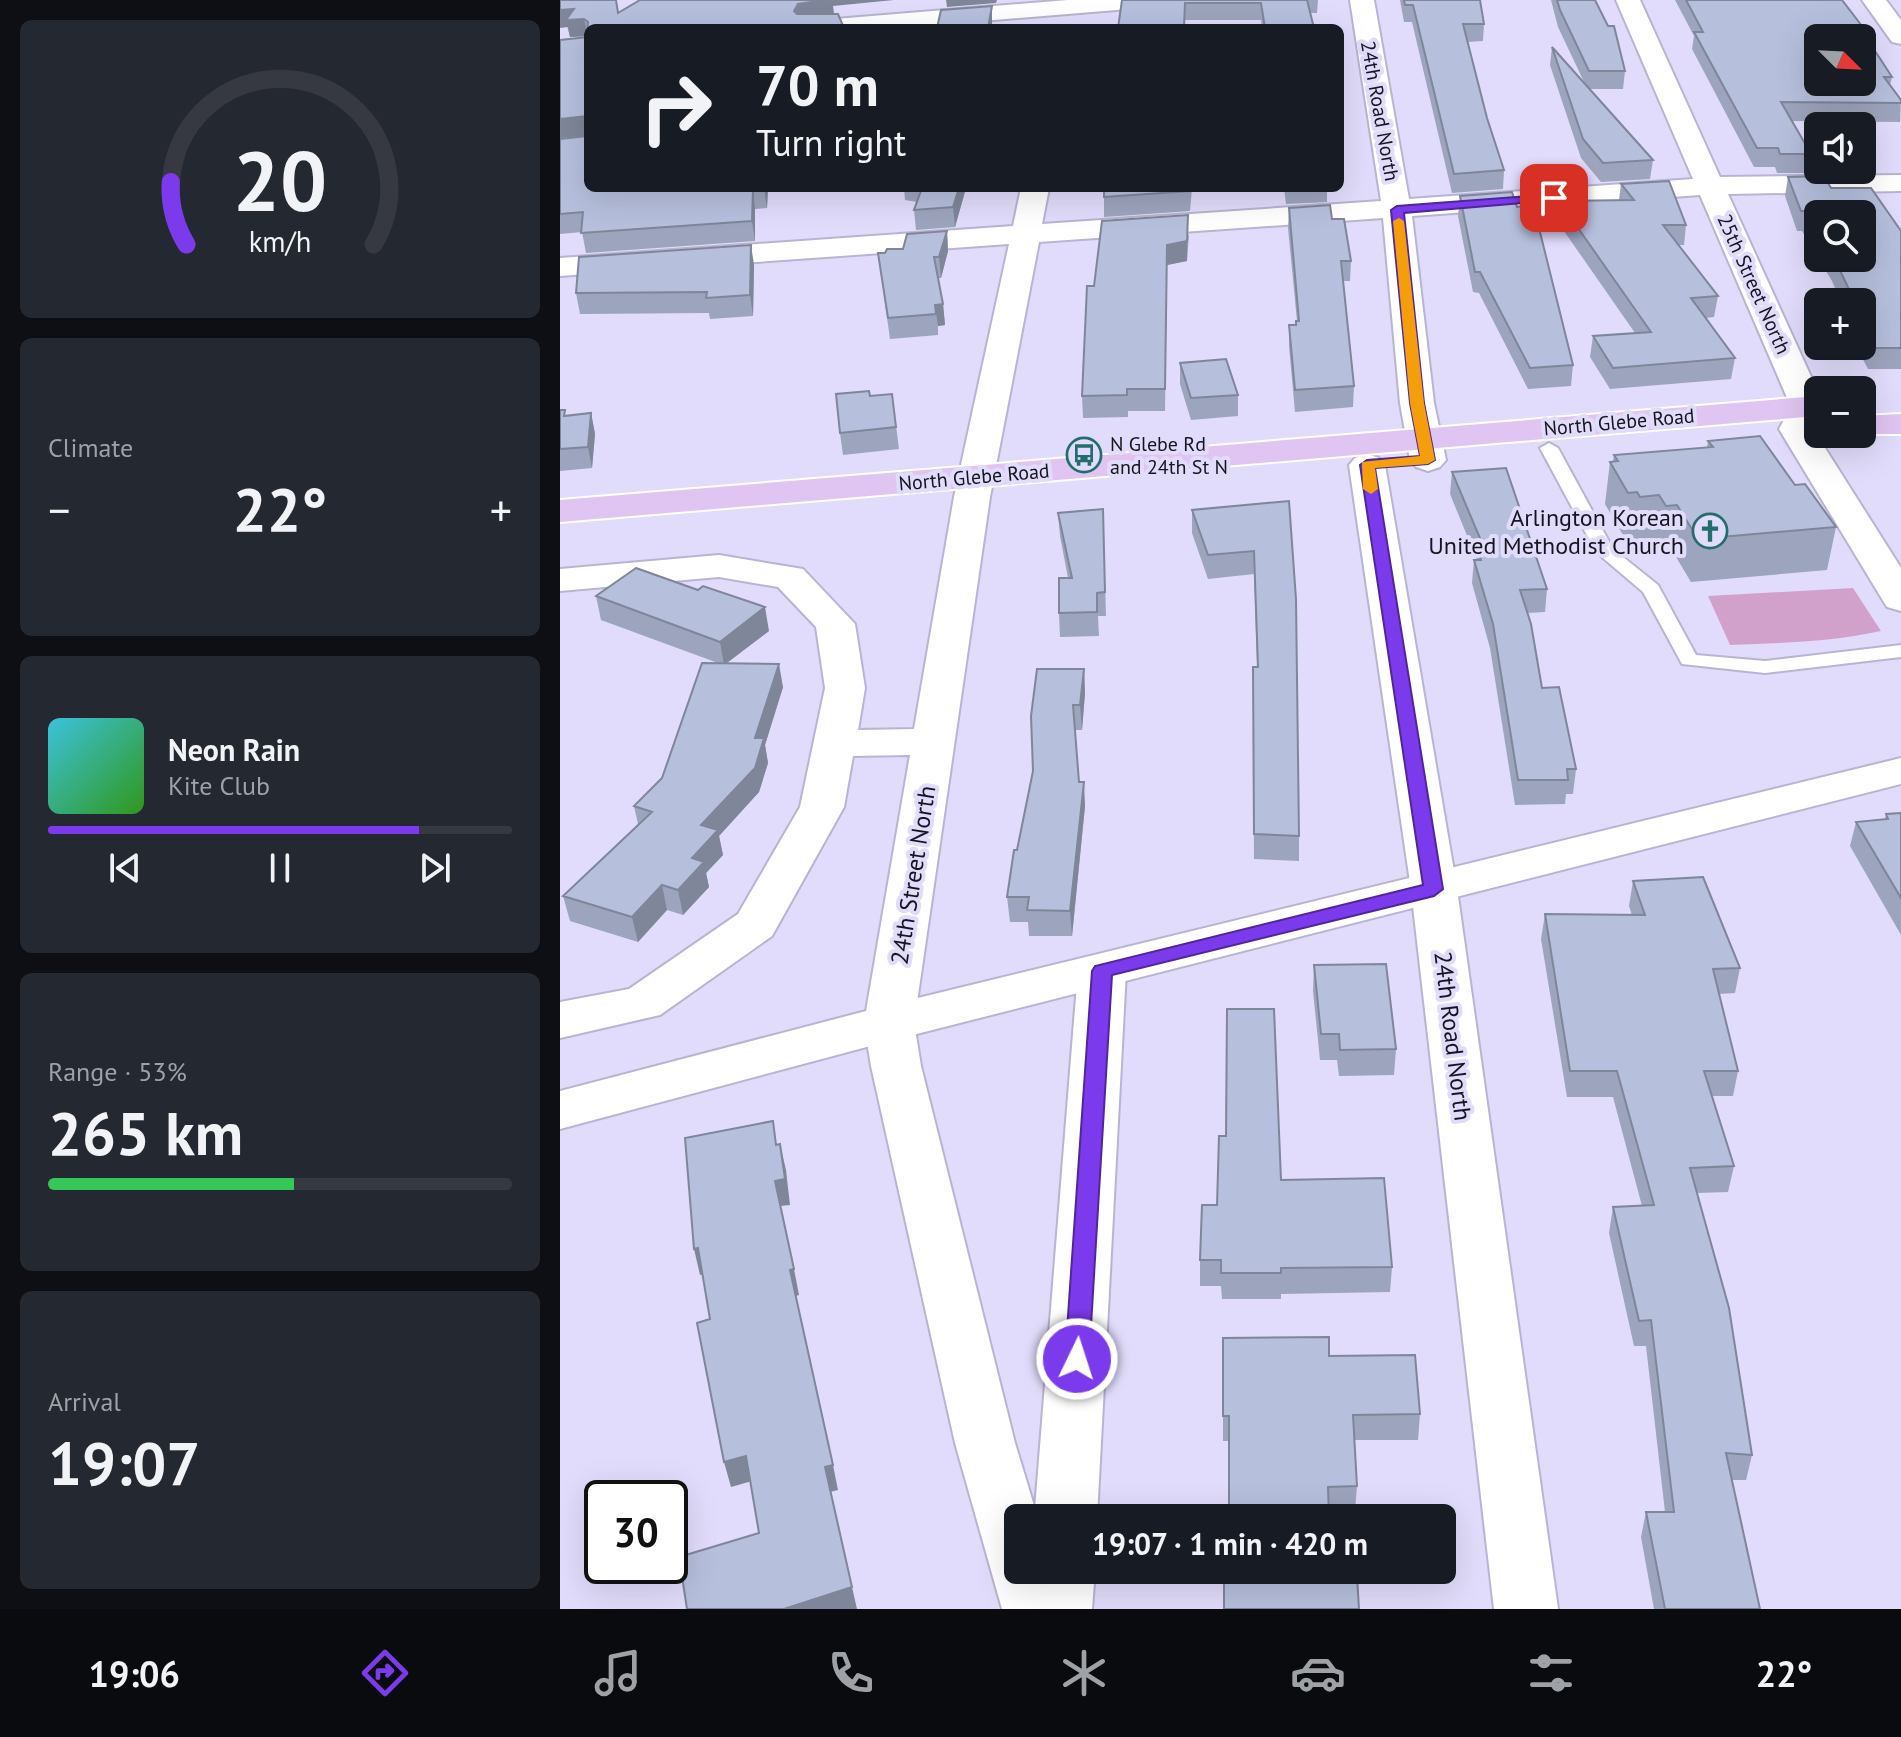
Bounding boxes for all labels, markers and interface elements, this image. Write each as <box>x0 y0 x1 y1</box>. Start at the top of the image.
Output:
north arrow <box>1804 24 1876 96</box>
map controls <box>1804 24 1876 448</box>
street label: 24th Road North <box>1355 39 1405 183</box>
text: 70 m <box>756 49 879 121</box>
icon: right <box>624 56 728 160</box>
button: sound <box>1804 112 1876 184</box>
text: Turn right <box>756 119 906 166</box>
text: 20 <box>233 125 327 233</box>
pin <box>1520 164 1588 232</box>
icon: arrive <box>1532 176 1576 220</box>
button: search <box>1804 200 1876 272</box>
street label: 25th Street North <box>1711 210 1797 358</box>
text: km/h <box>249 223 311 260</box>
button: + <box>1804 288 1876 360</box>
button: − <box>1804 376 1876 448</box>
street label: North Glebe Road <box>1542 402 1696 442</box>
text: Climate <box>48 431 133 464</box>
place label: N Glebe Rd and 24th St N <box>1110 431 1228 480</box>
bus stop icon: N Glebe Rd and 24th St N <box>1065 436 1103 474</box>
street label: North Glebe Road <box>897 457 1051 497</box>
text: 22° <box>233 470 327 548</box>
text: − <box>48 481 70 538</box>
text: + <box>490 481 512 538</box>
place label: Arlington Korean United Methodist Church <box>1428 502 1684 561</box>
church icon: Arlington Korean United Methodist Church <box>1691 512 1729 550</box>
text: Neon Rain <box>168 730 300 769</box>
text: Kite Club <box>168 769 270 802</box>
street label: 24th Street North <box>884 783 942 967</box>
icon: previous <box>103 846 147 890</box>
icon: pause <box>258 846 302 890</box>
icon: next <box>413 846 457 890</box>
street label: 24th Road North <box>1427 950 1479 1122</box>
text: Range · 53% <box>48 1055 187 1088</box>
text: 265 km <box>48 1094 243 1172</box>
position arrow <box>1035 1317 1119 1401</box>
text: Arrival <box>48 1385 121 1418</box>
text: 19:07 <box>48 1424 200 1502</box>
speed limit sign: 30 <box>584 1480 688 1584</box>
text: 19:07 · 1 min · 420 m <box>1092 1524 1368 1563</box>
icon: directions <box>357 1645 413 1701</box>
icon: music <box>590 1645 646 1701</box>
icon: phone <box>823 1645 879 1701</box>
icon: climate <box>1056 1645 1112 1701</box>
icon: car <box>1290 1645 1346 1701</box>
icon: filters <box>1523 1645 1579 1701</box>
text: 19:06 <box>89 1650 180 1697</box>
text: 22° <box>1756 1650 1812 1697</box>

